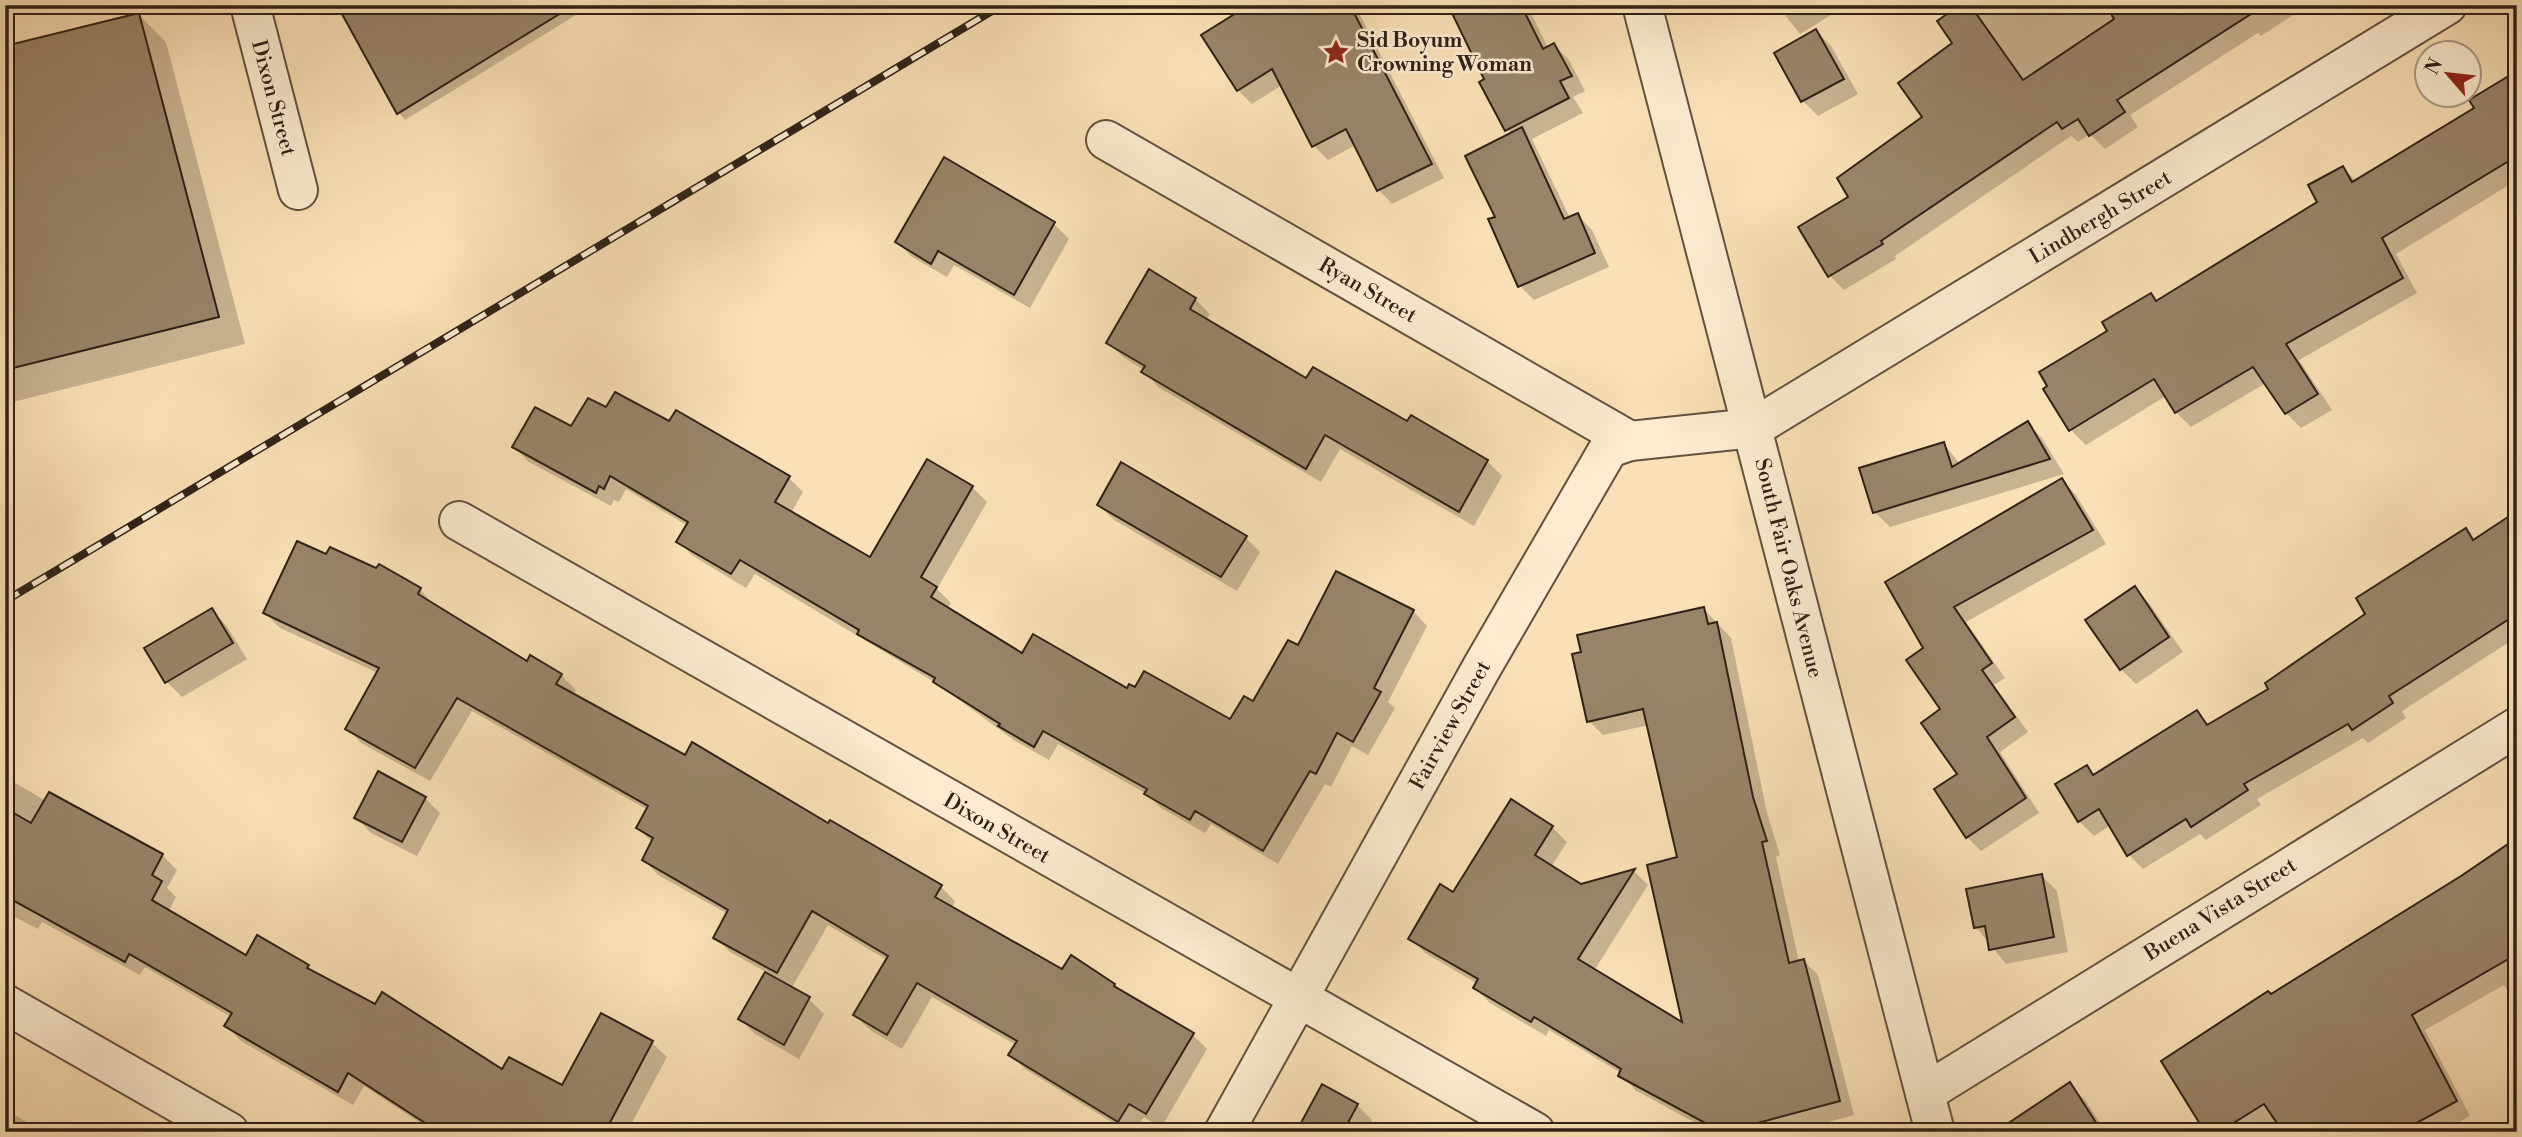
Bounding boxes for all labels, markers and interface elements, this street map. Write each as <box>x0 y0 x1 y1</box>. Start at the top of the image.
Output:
place label: Sid Boyum Crowning Woman <box>1357 28 1532 78</box>
street label: Dixon Street <box>245 37 301 160</box>
place icon: Sid Boyum Crowning Woman <box>1321 37 1351 67</box>
north arrow <box>2414 38 2484 108</box>
text: N <box>2420 54 2448 79</box>
street label: Lindbergh Street <box>2025 165 2177 271</box>
street label: Ryan Street <box>1314 252 1422 330</box>
street label: South Fair Oaks Avenue <box>1748 456 1828 681</box>
street label: Fairview Street <box>1405 656 1497 795</box>
street label: Dixon Street <box>938 788 1055 870</box>
street label: Buena Vista Street <box>2139 852 2302 968</box>

